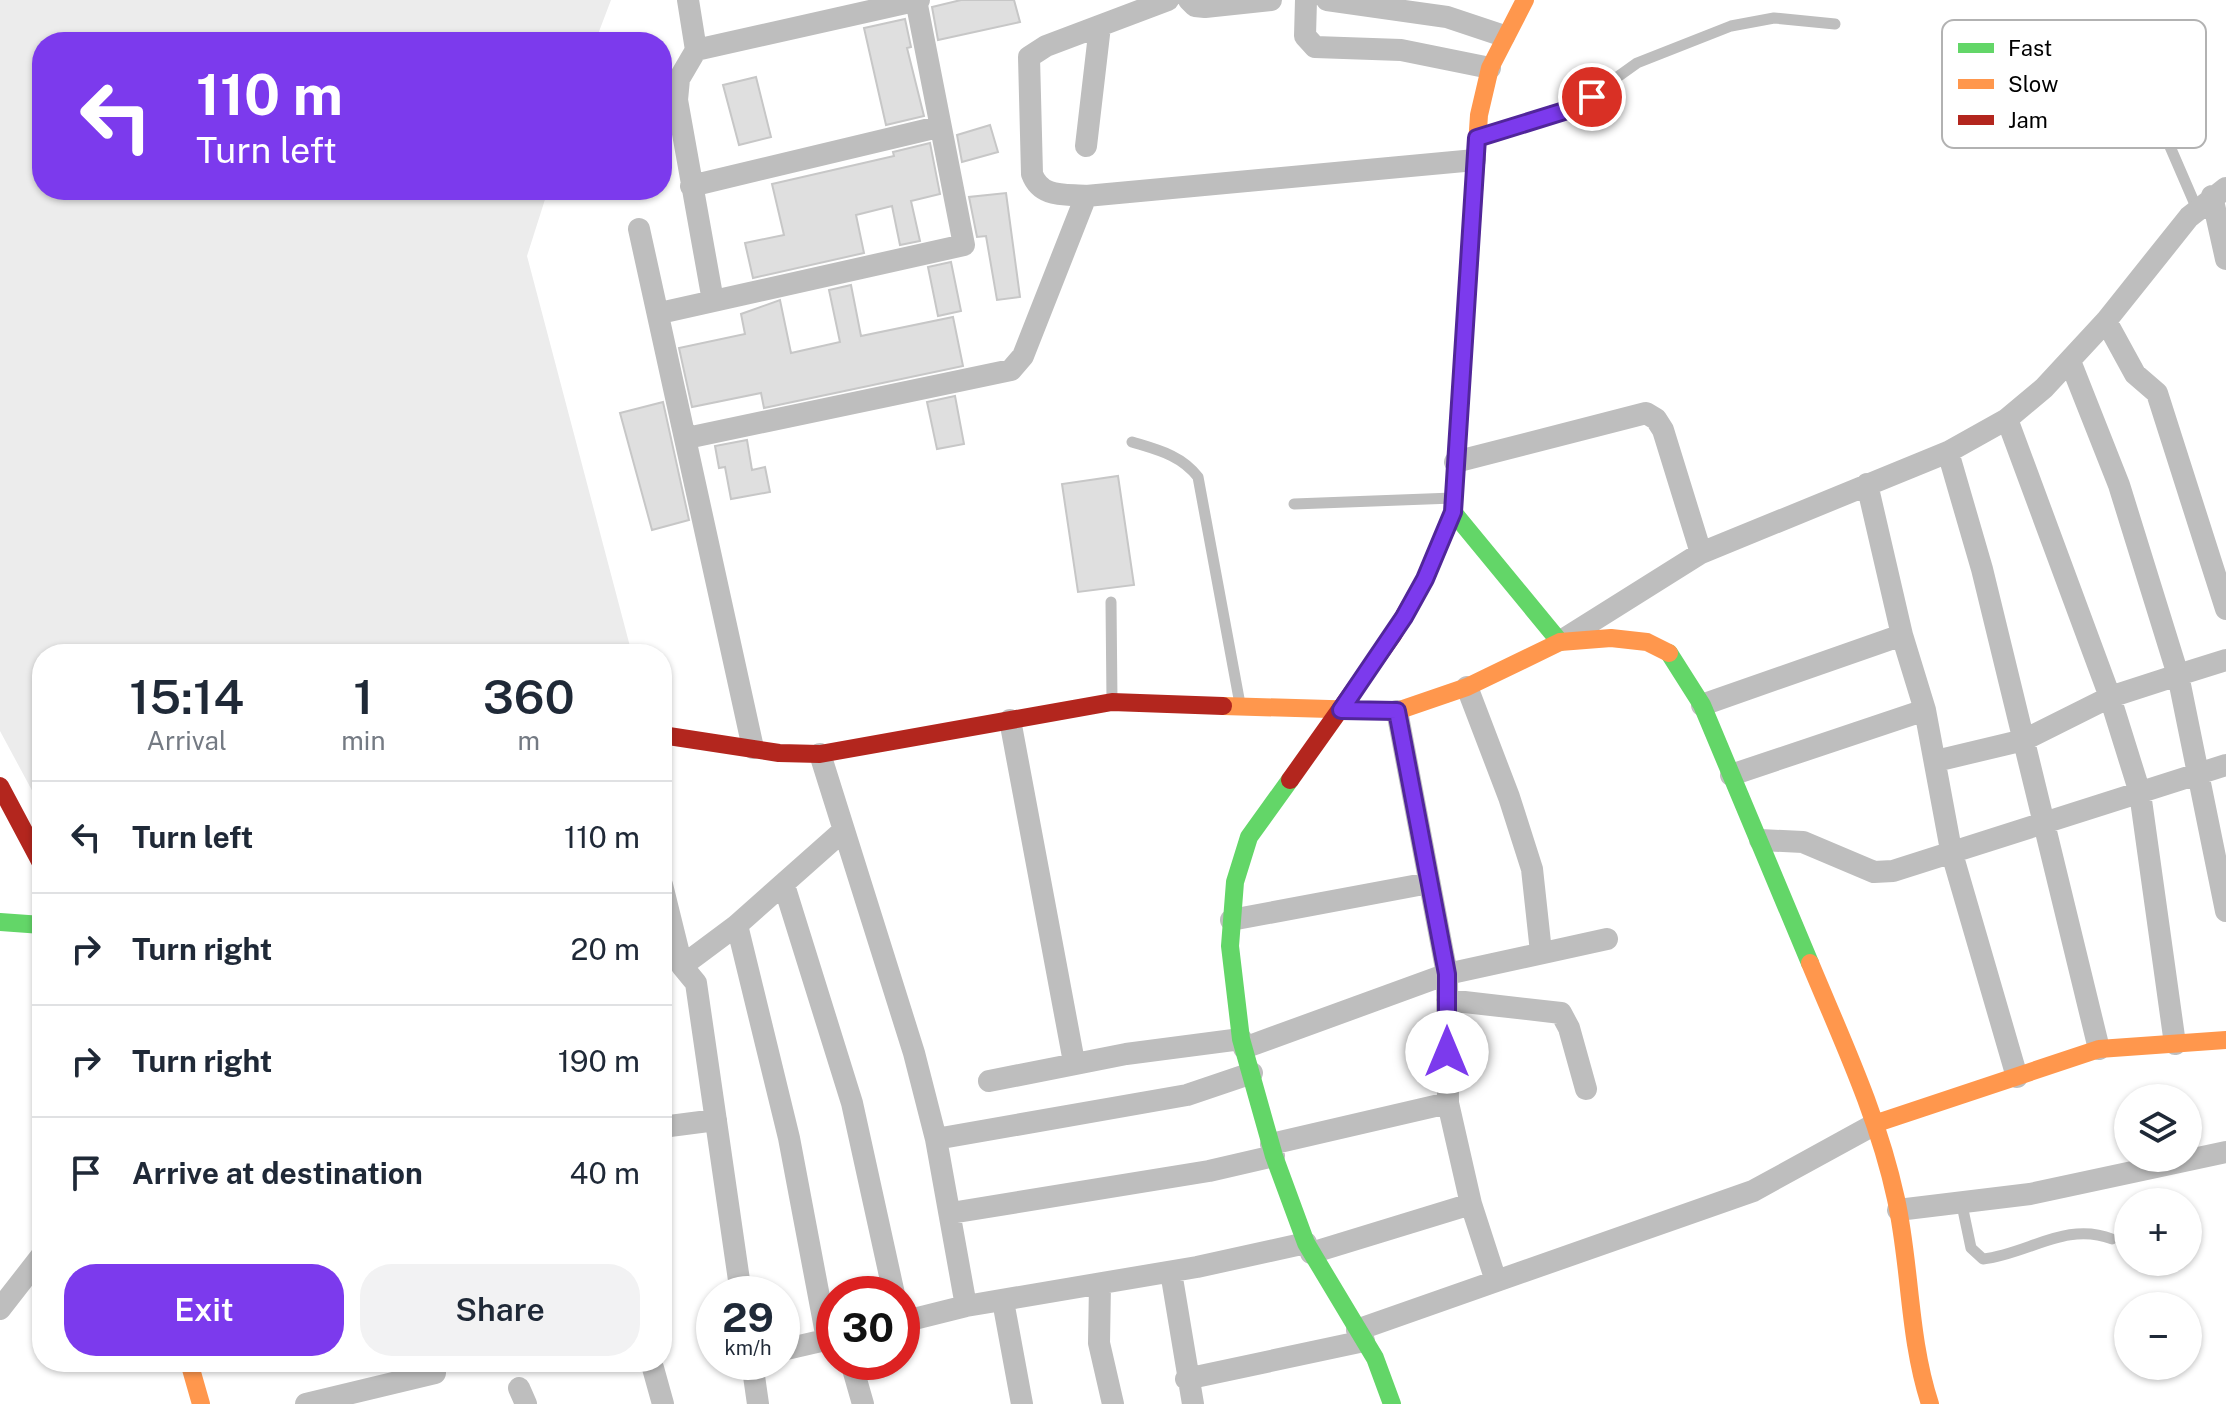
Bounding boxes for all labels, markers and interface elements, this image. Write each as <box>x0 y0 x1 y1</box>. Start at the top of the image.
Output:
legend <box>1942 20 2206 148</box>
text: Fast <box>2008 35 2052 61</box>
text: 110 m <box>196 62 343 128</box>
pin <box>1558 63 1626 131</box>
icon: left <box>64 64 168 168</box>
text: Slow <box>2008 71 2058 97</box>
icon: arrive <box>1570 75 1614 119</box>
text: Jam <box>2008 107 2048 133</box>
text: Turn left <box>196 129 337 171</box>
text: 15:14 <box>129 668 244 725</box>
text: 1 <box>353 668 373 725</box>
text: 360 <box>483 668 575 725</box>
text: Arrival <box>147 725 227 756</box>
text: min <box>341 725 385 756</box>
text: m <box>517 725 540 756</box>
icon: left <box>64 815 108 859</box>
text: Turn left <box>132 819 253 855</box>
text: 110 m <box>564 819 640 855</box>
icon: right <box>64 927 108 971</box>
text: Turn right <box>132 931 272 967</box>
text: 20 m <box>571 931 640 967</box>
position arrow <box>1405 1010 1489 1094</box>
icon: right <box>64 1039 108 1083</box>
text: Turn right <box>132 1043 272 1079</box>
text: 190 m <box>558 1043 640 1079</box>
map controls <box>2114 1084 2202 1380</box>
button: layers <box>2114 1084 2202 1172</box>
icon: arrive <box>64 1151 108 1195</box>
text: Arrive at destination <box>132 1155 423 1191</box>
text: 40 m <box>570 1155 640 1191</box>
button: + <box>2114 1188 2202 1276</box>
button: Exit <box>64 1264 344 1356</box>
button: Share <box>360 1264 640 1356</box>
speed limit sign: 30 <box>816 1276 920 1380</box>
button: − <box>2114 1292 2202 1380</box>
text: 29 <box>722 1294 774 1341</box>
text: km/h <box>724 1336 772 1360</box>

